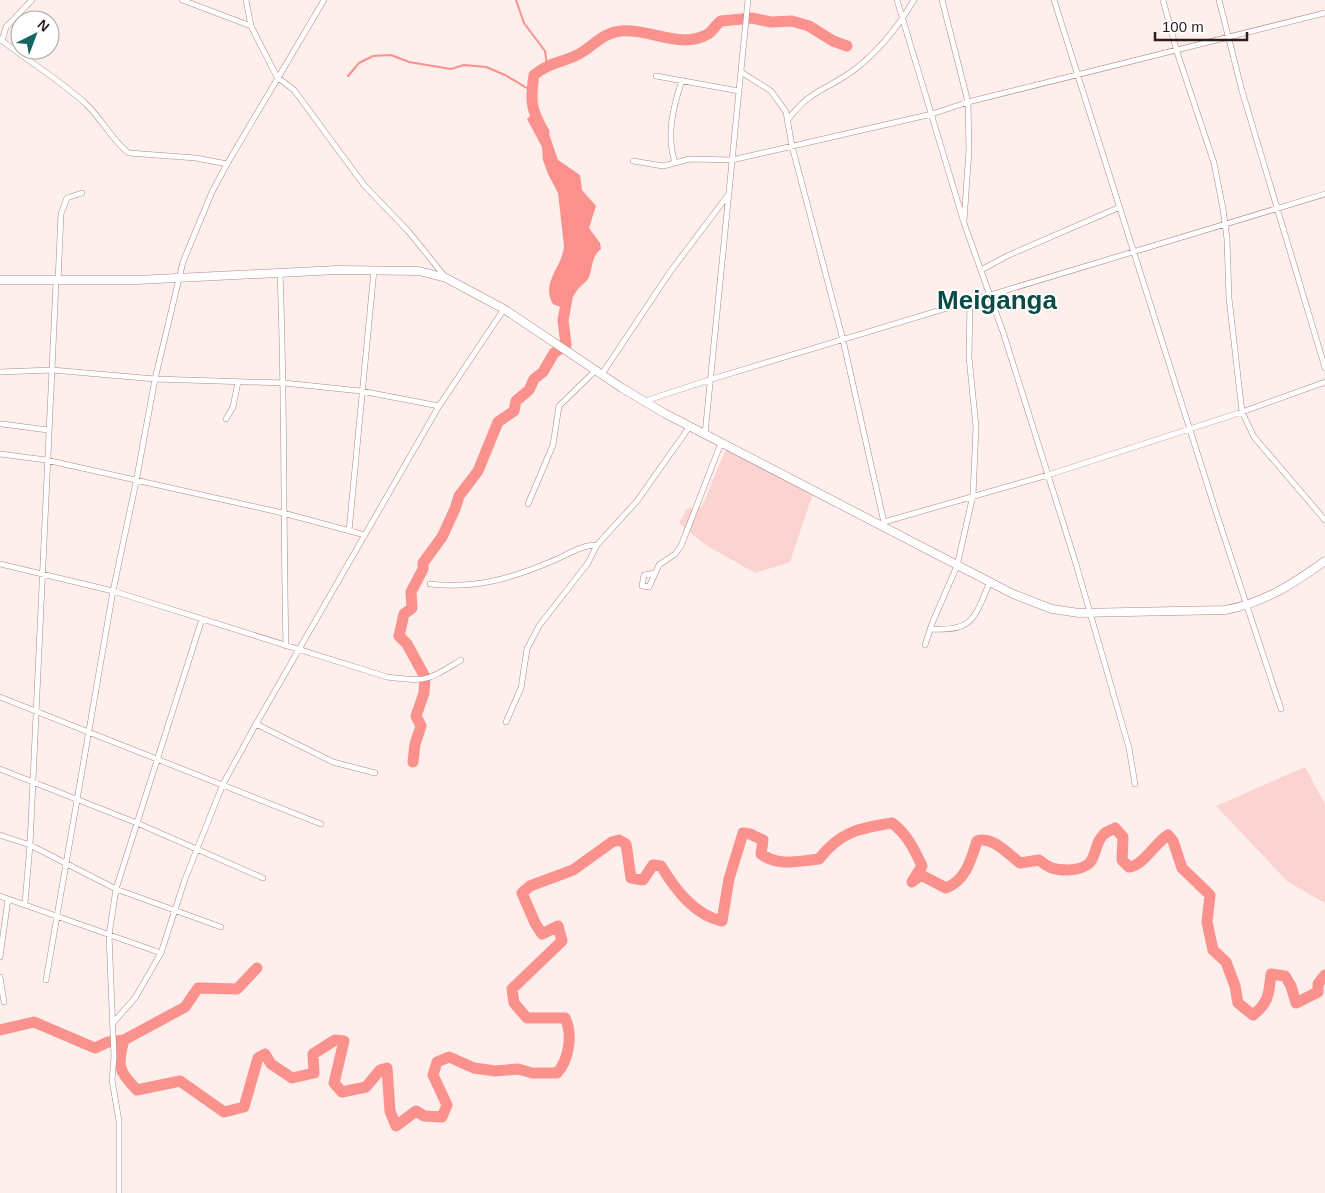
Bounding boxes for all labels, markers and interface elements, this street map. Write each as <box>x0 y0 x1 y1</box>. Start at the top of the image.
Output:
north arrow <box>10 10 60 60</box>
scale bar <box>1155 10 1248 42</box>
text: N <box>35 16 53 35</box>
text: 100 m <box>1162 18 1204 35</box>
district label: Meiganga <box>937 285 1057 315</box>

